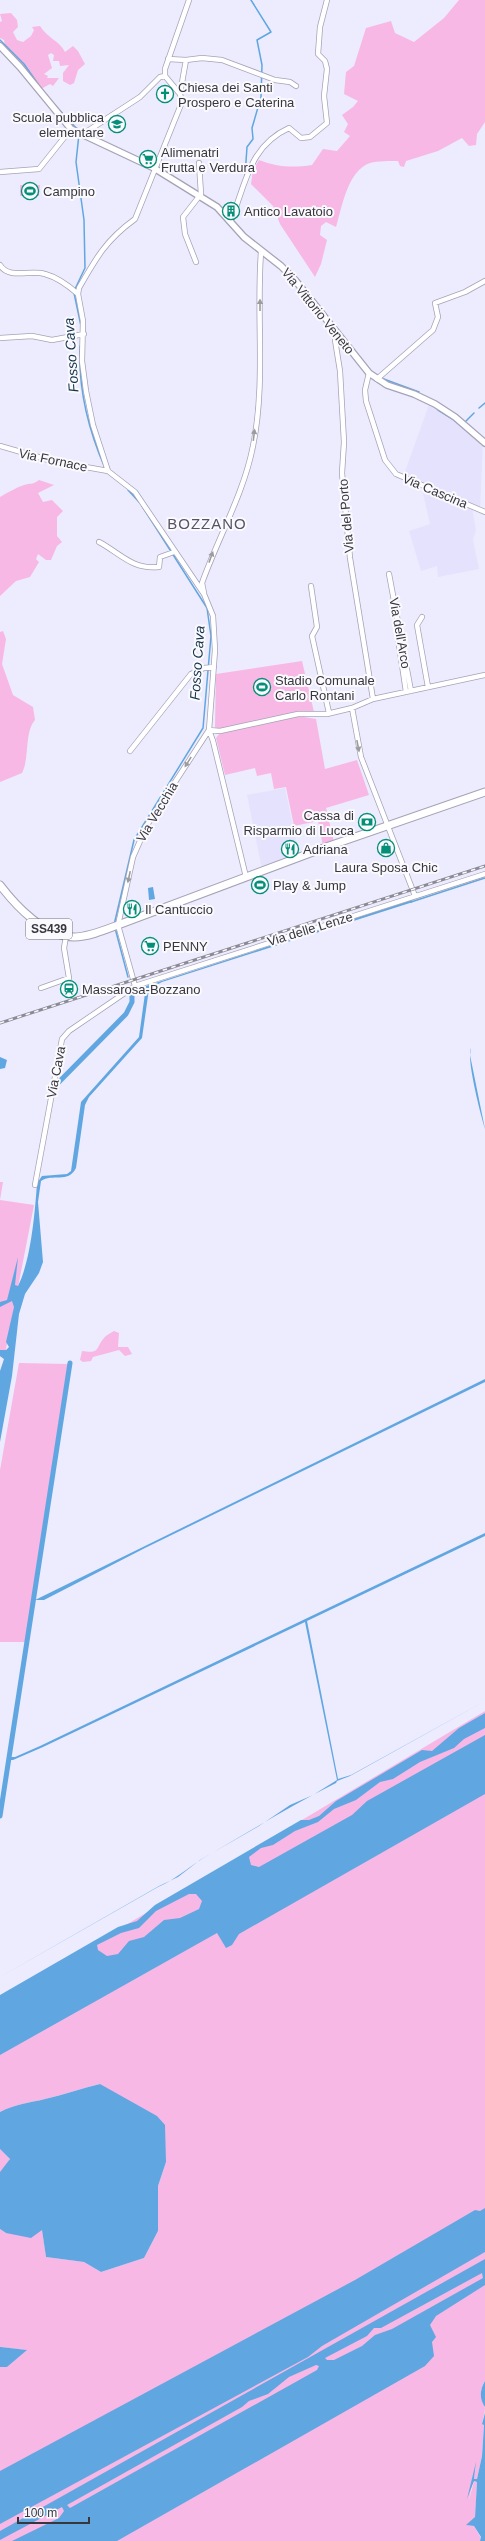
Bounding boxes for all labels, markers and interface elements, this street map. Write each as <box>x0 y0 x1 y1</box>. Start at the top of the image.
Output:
place label: Chiesa dei Santi Prospero e Caterina <box>178 80 295 110</box>
church icon: Chiesa dei Santi Prospero e Caterina <box>155 84 175 104</box>
place label: Scuola pubblica elementare <box>12 110 105 140</box>
school or university icon: Scuola pubblica elementare <box>107 114 127 134</box>
place label: Alimenatri Frutta e Verdura <box>161 145 256 175</box>
supermarket icon: Alimenatri Frutta e Verdura <box>138 149 158 169</box>
sports icon: Campino <box>20 181 40 201</box>
place label: Campino <box>43 184 95 199</box>
building icon: Antico Lavatoio <box>221 201 241 221</box>
place label: Antico Lavatoio <box>244 204 333 219</box>
street label: Via Vittorio Veneto <box>279 265 357 357</box>
one-way arrow <box>257 298 263 311</box>
water label: Fosso Cava <box>60 317 82 393</box>
one-way arrow <box>251 429 258 441</box>
street label: Via Fornace <box>17 445 89 475</box>
street label: Via Cascina <box>400 471 470 512</box>
street label: Via del Porto <box>335 478 357 554</box>
district label: BOZZANO <box>167 515 247 532</box>
one-way arrow <box>209 551 215 563</box>
street label: Via dell'Arco <box>386 596 414 670</box>
water label: Fosso Cava <box>186 625 208 701</box>
place label: Stadio Comunale Carlo Rontani <box>275 673 375 703</box>
sports icon: Stadio Comunale Carlo Rontani <box>252 677 272 697</box>
one-way arrow <box>356 740 362 752</box>
one-way arrow <box>184 757 191 768</box>
street label: Via Vecchia <box>133 778 181 845</box>
place label: Cassa di Risparmio di Lucca <box>243 808 355 838</box>
bank icon: Cassa di Risparmio di Lucca <box>357 812 377 832</box>
shop icon: Laura Sposa Chic <box>376 838 396 858</box>
restaurant icon: Adriana <box>280 839 300 859</box>
place label: Adriana <box>303 842 349 857</box>
place label: Laura Sposa Chic <box>334 860 438 875</box>
one-way arrow <box>126 871 132 883</box>
sports icon: Play & Jump <box>250 875 270 895</box>
place label: Play & Jump <box>273 878 346 893</box>
restaurant icon: Il Cantuccio <box>122 899 142 919</box>
place label: Il Cantuccio <box>145 902 213 917</box>
street label: Via delle Lenze <box>265 909 355 949</box>
road number: SS439 <box>26 919 72 939</box>
supermarket icon: PENNY <box>140 936 160 956</box>
place label: PENNY <box>163 939 208 954</box>
station icon: Massarosa-Bozzano <box>59 979 79 999</box>
place label: Massarosa-Bozzano <box>82 982 201 997</box>
street label: Via Cava <box>44 1044 69 1099</box>
scale bar <box>18 2499 89 2525</box>
text: 100 m <box>24 2506 57 2520</box>

